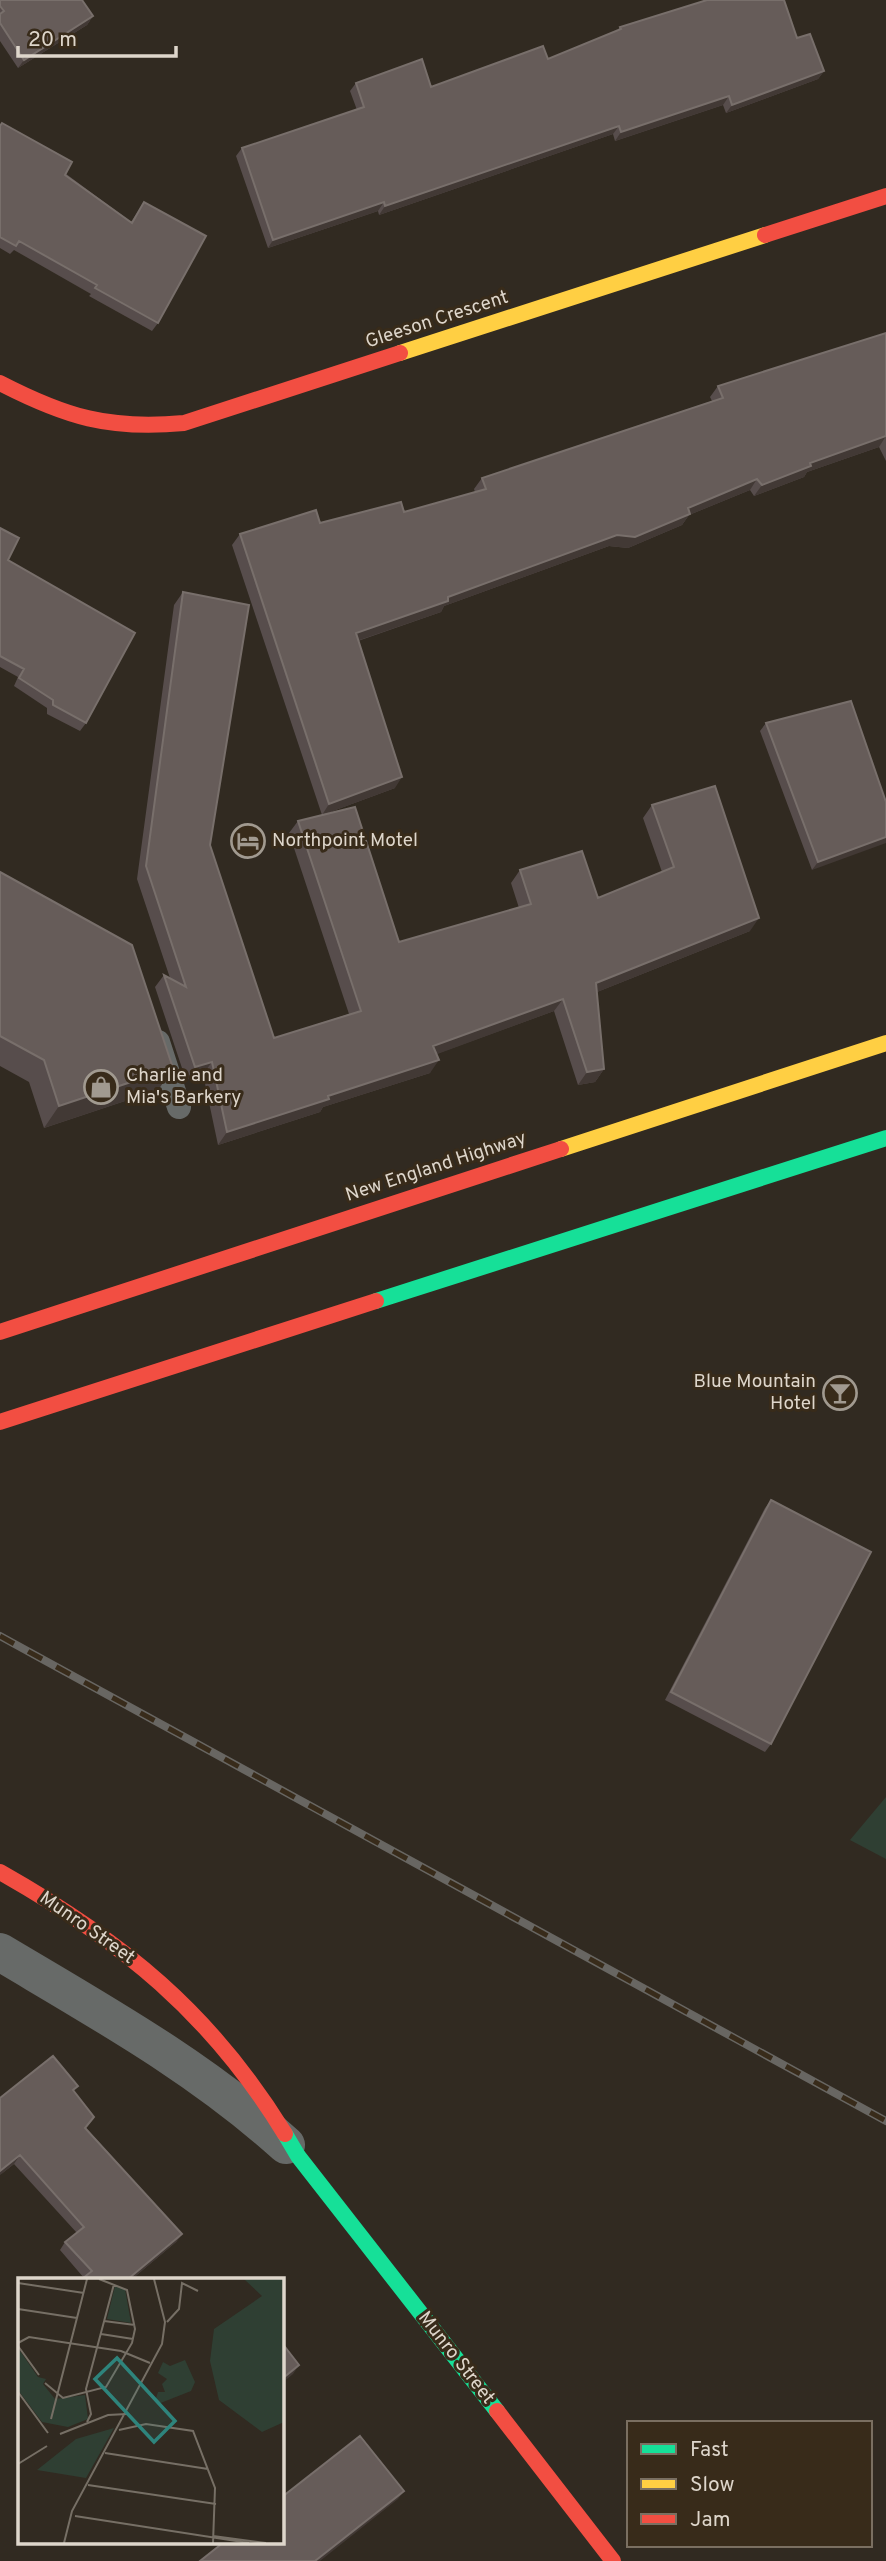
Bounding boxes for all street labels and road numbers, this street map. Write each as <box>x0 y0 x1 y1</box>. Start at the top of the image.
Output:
street label: Gleeson Crescent <box>363 286 511 354</box>
street label: New England Highway <box>343 1126 529 1208</box>
street label: Munro Street <box>35 1886 139 1970</box>
street label: Munro Street <box>412 2307 500 2409</box>

